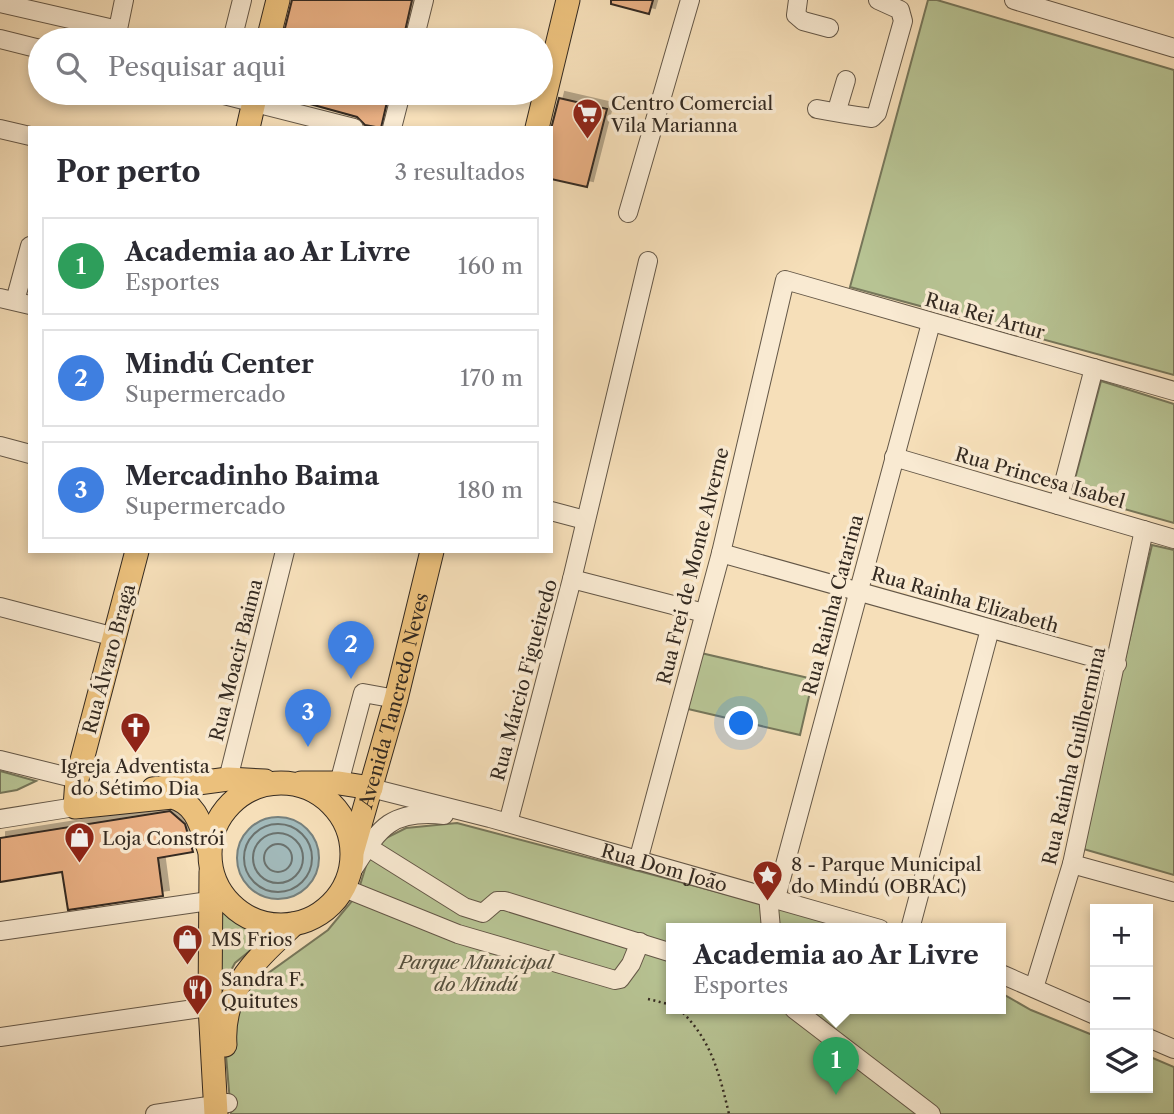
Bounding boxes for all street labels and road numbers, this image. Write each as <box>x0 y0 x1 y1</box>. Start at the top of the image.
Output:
street label: Rua Rei Artur <box>922 288 1048 344</box>
street label: Rua Princesa Isabel <box>952 443 1128 513</box>
street label: Rua Frei de Monte Alverne <box>652 445 734 687</box>
street label: Rua Rainha Catarina <box>798 512 868 698</box>
street label: Rua Rainha Elizabeth <box>869 562 1061 638</box>
street label: Rua Moacir Baima <box>205 577 267 743</box>
street label: Rua Márcio Figueiredo <box>486 577 562 783</box>
street label: Rua Álvaro Braga <box>78 581 140 737</box>
street label: Avenida Tancredo Neves <box>353 590 433 812</box>
street label: Rua Rainha Guilhermina <box>1038 645 1110 867</box>
street label: Rua Dom João <box>599 839 730 896</box>

